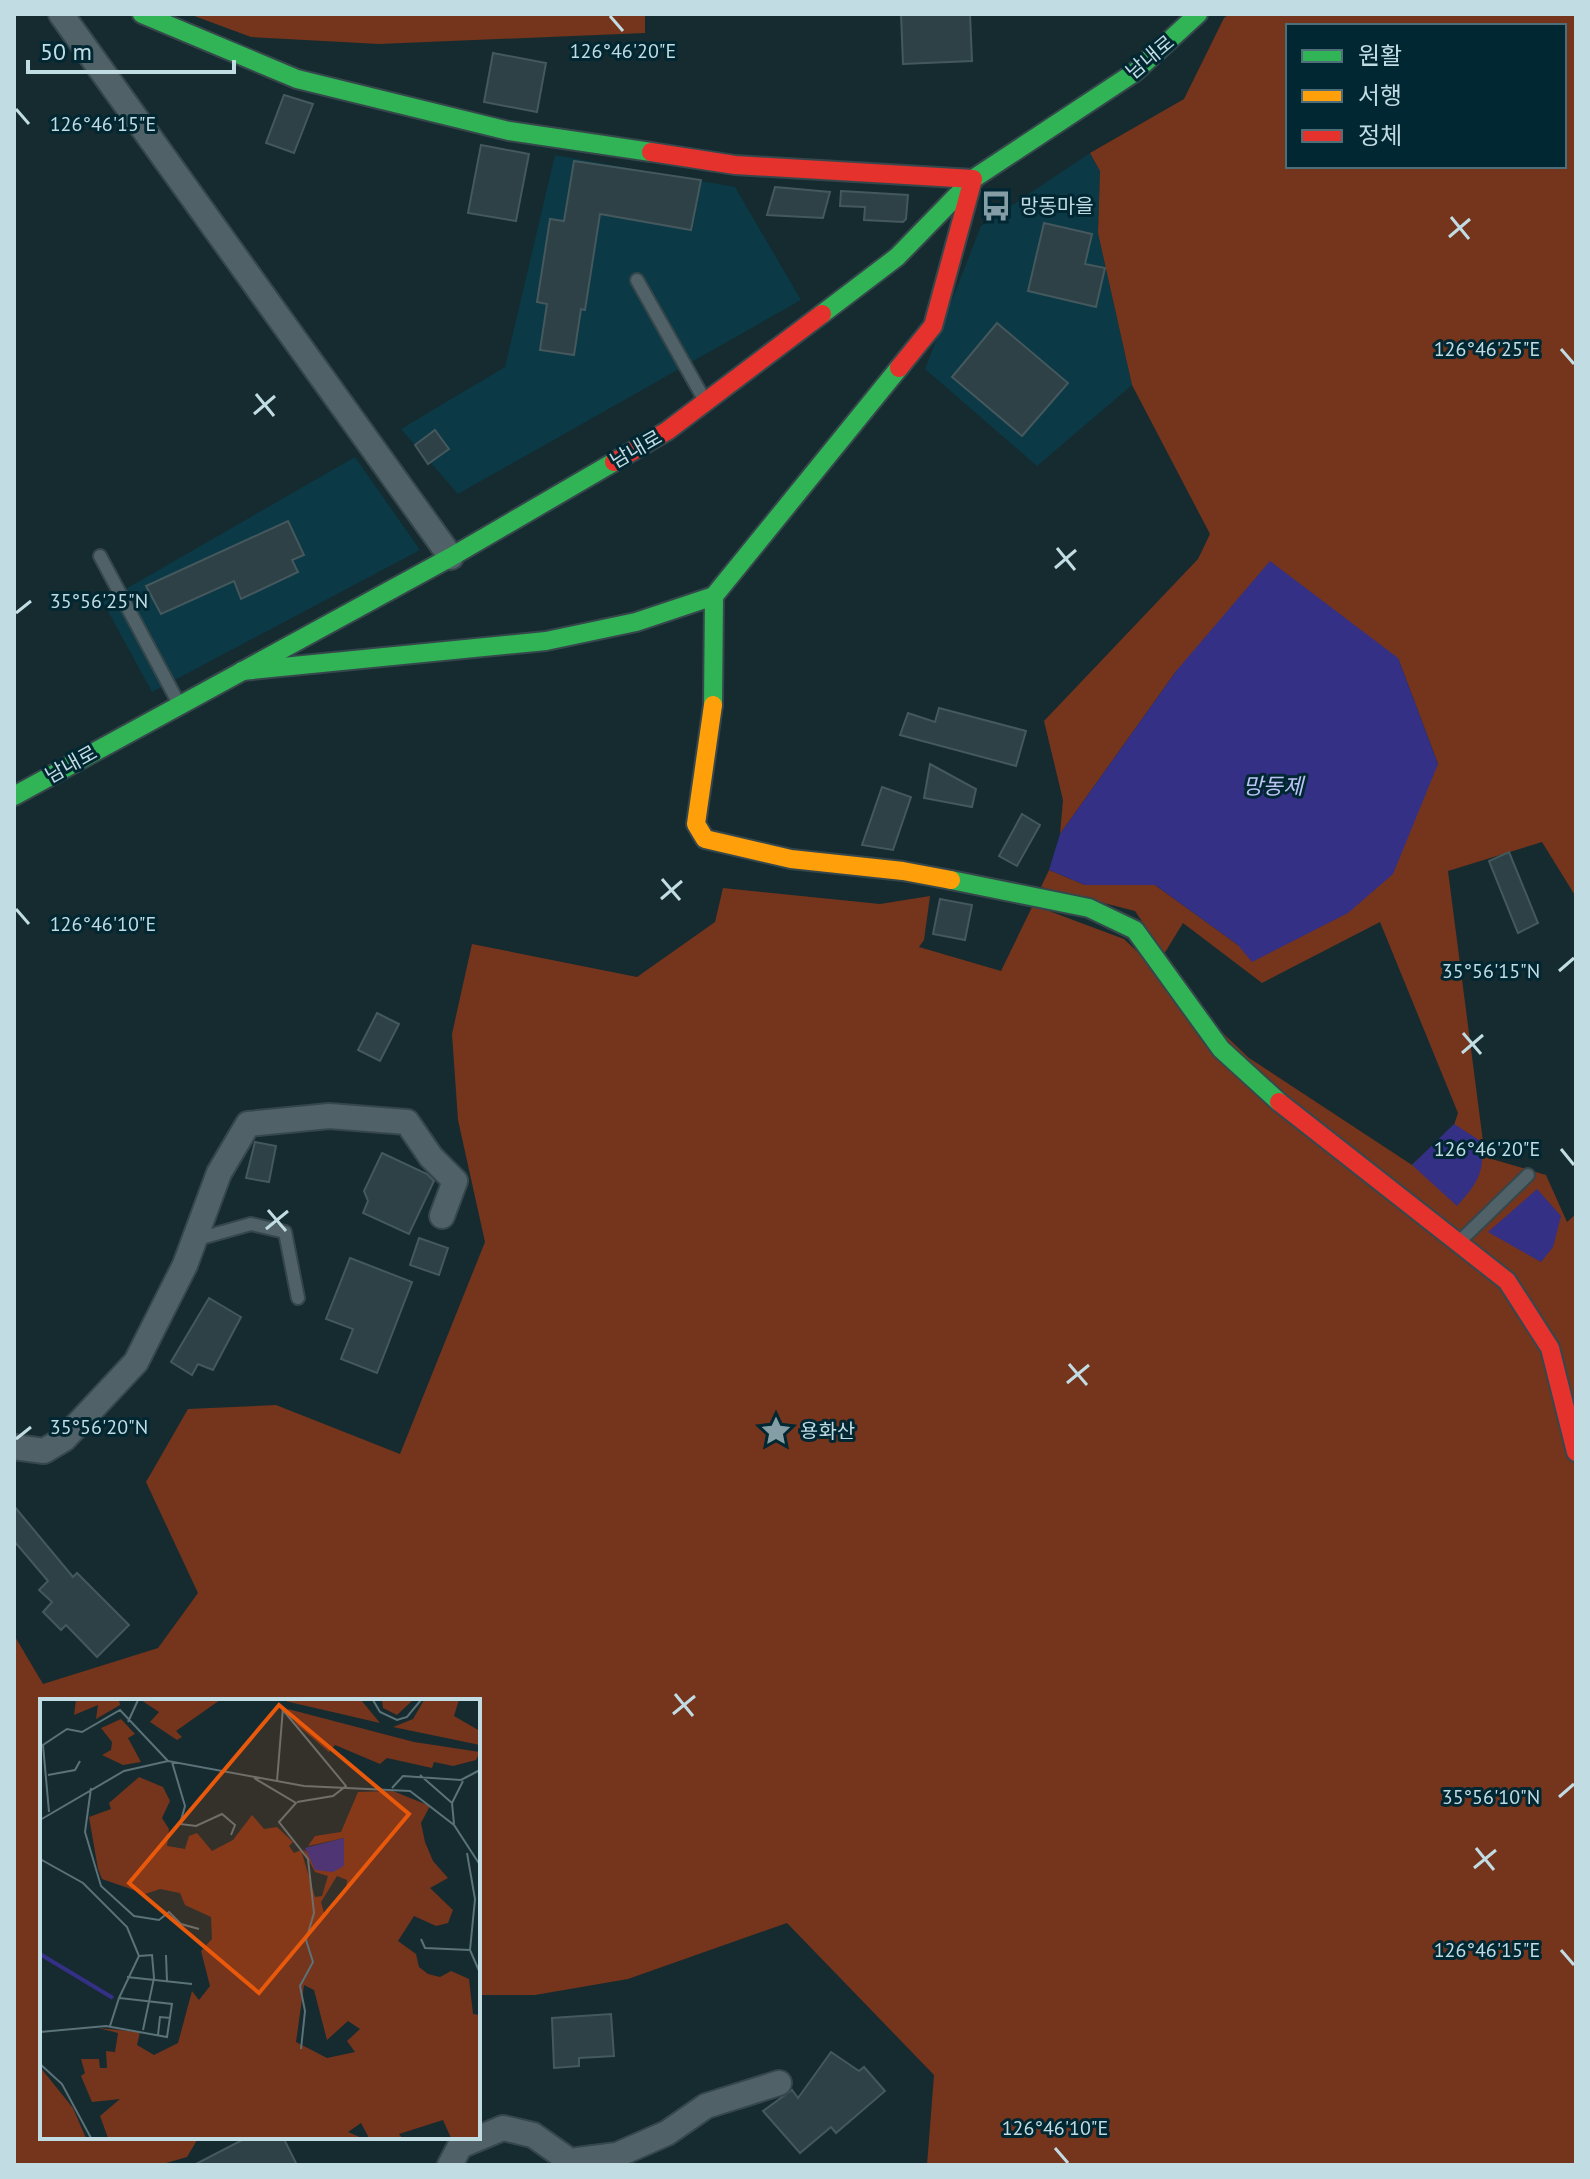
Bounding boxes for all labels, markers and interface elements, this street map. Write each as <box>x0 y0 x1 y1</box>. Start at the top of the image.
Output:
scale bar <box>28 24 234 74</box>
legend <box>1286 24 1566 168</box>
street label: 남내로 <box>1120 29 1180 85</box>
text: 50 m <box>40 36 92 67</box>
text: 126°46'20"E <box>570 38 676 64</box>
text: 원활 <box>1358 40 1402 71</box>
text: 서행 <box>1358 80 1402 111</box>
text: 126°46'15"E <box>50 111 156 137</box>
text: 정체 <box>1358 120 1402 151</box>
bus stop icon: 망동마을 <box>979 189 1013 223</box>
place label: 망동마을 <box>1020 193 1094 219</box>
text: 126°46'25"E <box>1434 336 1540 362</box>
street label: 남내로 <box>606 424 666 474</box>
text: 35°56'25"N <box>50 588 148 614</box>
street label: 남내로 <box>41 739 101 789</box>
water label: 망동제 <box>1243 772 1306 800</box>
text: 126°46'10"E <box>50 911 156 937</box>
text: 35°56'15"N <box>1442 958 1540 984</box>
text: 126°46'20"E <box>1434 1136 1540 1162</box>
text: 35°56'20"N <box>50 1414 148 1440</box>
place icon: 용화산 <box>759 1414 793 1448</box>
place label: 용화산 <box>800 1418 855 1444</box>
inset map <box>40 1699 480 2139</box>
text: 35°56'10"N <box>1442 1784 1540 1810</box>
text: 126°46'15"E <box>1434 1937 1540 1963</box>
text: 126°46'10"E <box>1002 2115 1108 2141</box>

